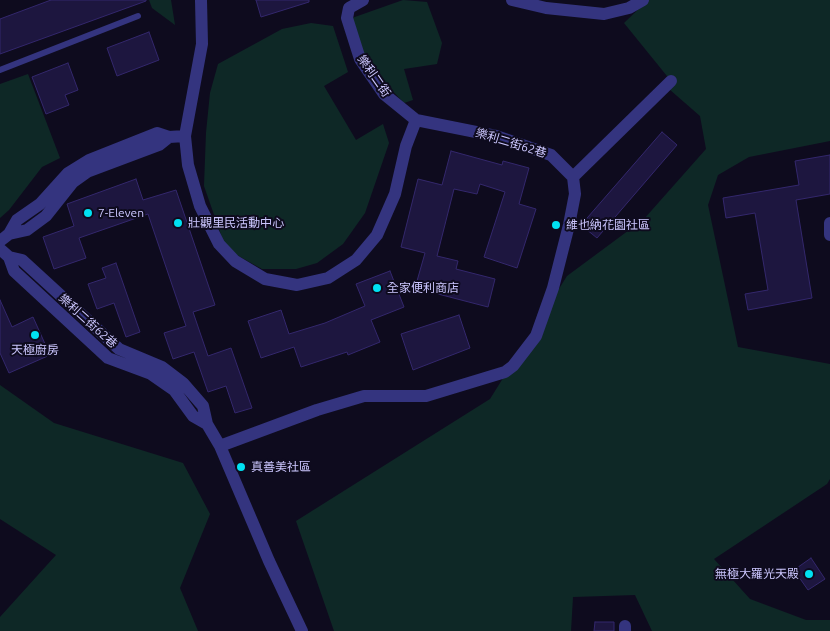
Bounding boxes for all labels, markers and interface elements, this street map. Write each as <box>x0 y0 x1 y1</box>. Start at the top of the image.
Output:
street label: 樂利二街 <box>354 52 394 100</box>
street label: 樂利二街62巷 <box>474 125 548 161</box>
place label: 7-Eleven <box>98 206 144 220</box>
marker: 7-Eleven <box>82 207 94 219</box>
place label: 壯觀里民活動中心 <box>188 216 284 230</box>
marker: 壯觀里民活動中心 <box>172 217 184 229</box>
place label: 維也納花園社區 <box>566 218 650 232</box>
marker: 維也納花園社區 <box>550 219 562 231</box>
place label: 全家便利商店 <box>387 281 459 295</box>
marker: 全家便利商店 <box>371 282 383 294</box>
street label: 樂利二街62巷 <box>56 291 120 351</box>
marker: 天極廚房 <box>29 329 41 341</box>
place label: 天極廚房 <box>11 343 59 357</box>
place label: 真善美社區 <box>251 460 311 474</box>
marker: 真善美社區 <box>235 461 247 473</box>
place label: 無極大羅光天殿 <box>715 567 799 581</box>
marker: 無極大羅光天殿 <box>803 568 815 580</box>

